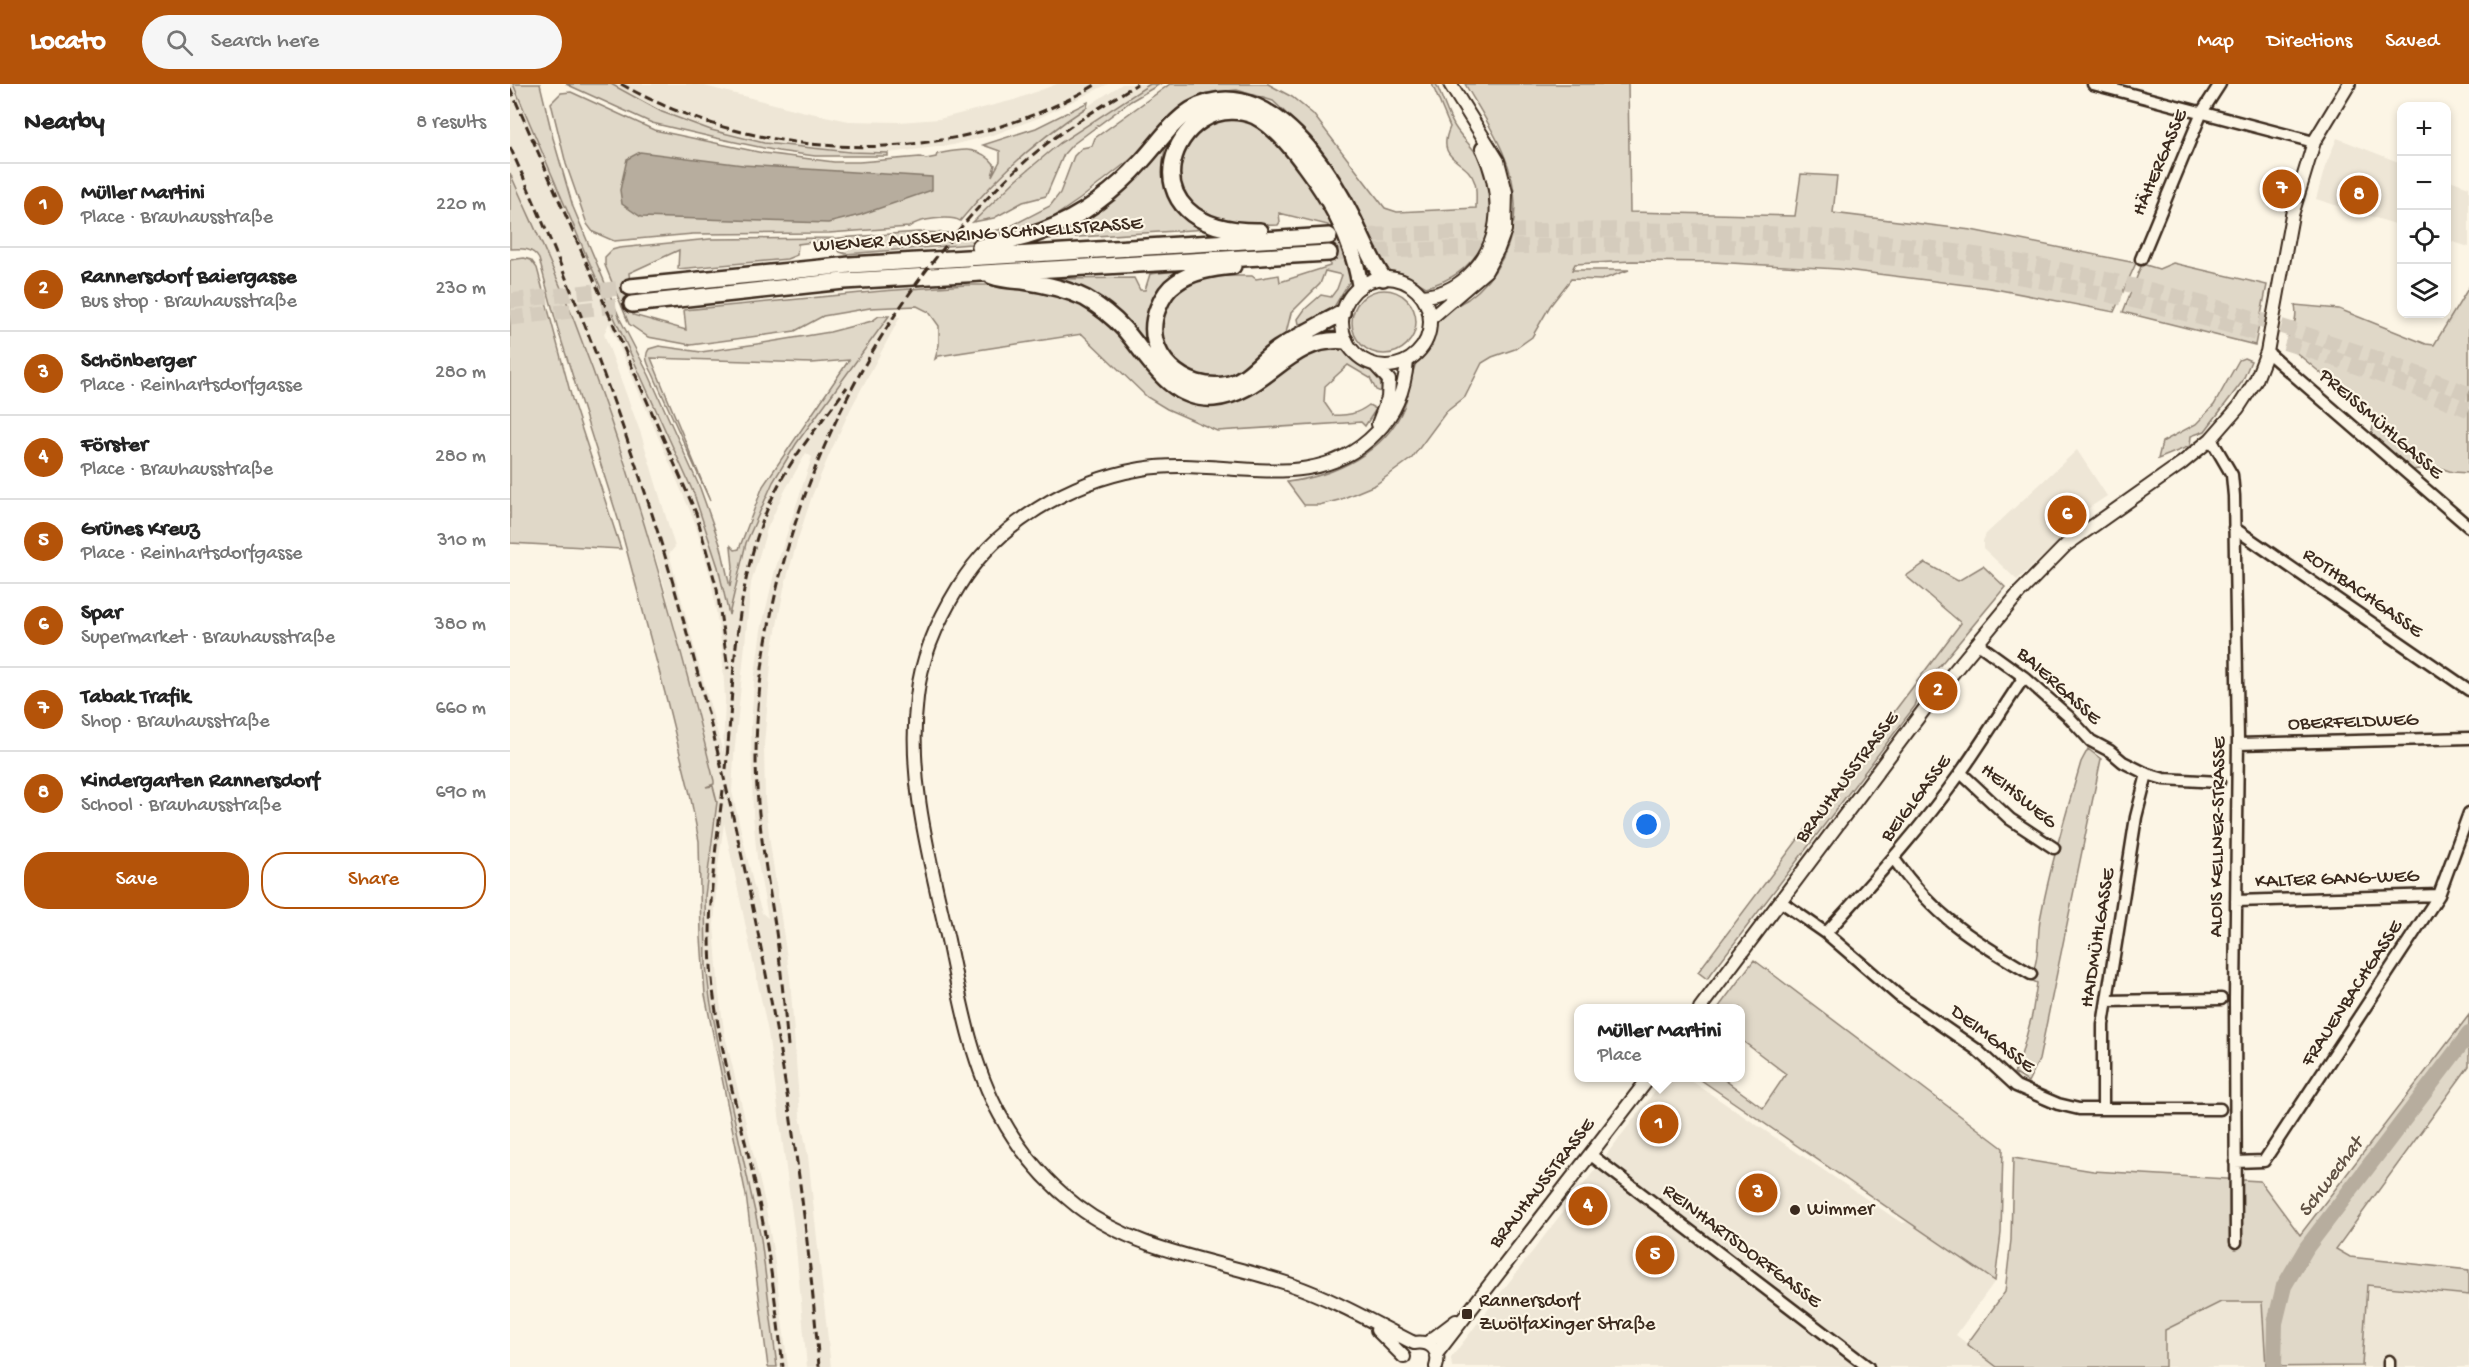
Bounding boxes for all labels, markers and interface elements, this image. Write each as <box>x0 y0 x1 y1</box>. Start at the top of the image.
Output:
search box <box>142 15 562 69</box>
text: Locato <box>30 26 106 59</box>
icon: search <box>163 26 196 59</box>
text: Search here <box>211 29 319 55</box>
text: Map <box>2197 30 2234 55</box>
text: Directions <box>2267 30 2352 55</box>
text: Saved <box>2385 30 2439 55</box>
map controls <box>2397 102 2451 318</box>
button: + <box>2397 102 2451 156</box>
street label: HÄHERGASSE <box>2128 105 2194 220</box>
text: Nearby <box>24 108 105 139</box>
text: 8 results <box>416 112 486 135</box>
button: − <box>2397 156 2451 210</box>
pin: 7 <box>2262 166 2302 212</box>
pin: 8 <box>2340 172 2378 218</box>
text: Müller Martini <box>81 181 205 207</box>
text: 1 <box>39 194 48 217</box>
text: 220 m <box>436 194 486 217</box>
text: Place · Brauhausstraße <box>81 207 273 230</box>
button: locate <box>2397 210 2451 264</box>
street label: WIENER AUSSENRING SCHNELLSTRASSE <box>813 213 1145 259</box>
button: layers <box>2397 264 2451 318</box>
text: Rannersdorf Baiergasse <box>81 265 297 291</box>
text: 2 <box>39 278 48 301</box>
text: 230 m <box>436 278 486 301</box>
text: Bus stop · Brauhausstraße <box>81 291 297 314</box>
text: Schönberger <box>81 349 195 375</box>
text: 3 <box>38 362 49 385</box>
text: 280 m <box>435 362 486 385</box>
street label: PREISSMÜHLGASSE <box>2312 364 2448 486</box>
text: Place · Reinhartsdorfgasse <box>81 375 302 398</box>
text: Förster <box>81 433 148 459</box>
text: 4 <box>39 446 48 469</box>
text: 280 m <box>435 446 486 469</box>
text: Place · Brauhausstraße <box>81 459 273 482</box>
pin: 6 <box>2048 492 2086 538</box>
text: Grünes Kreuz <box>81 517 199 543</box>
text: 5 <box>38 530 49 553</box>
text: 310 m <box>437 530 486 553</box>
text: Place · Reinhartsdorfgasse <box>81 543 302 566</box>
street label: ROTHBACHGASSE <box>2298 544 2428 645</box>
text: Spar <box>81 601 122 627</box>
text: 6 <box>38 614 49 637</box>
text: 380 m <box>434 614 486 637</box>
text: Supermarket · Brauhausstraße <box>81 627 335 650</box>
street label: BAIERGASSE <box>2010 643 2106 732</box>
pin: 2 <box>1918 668 1958 714</box>
text: Tabak Trafik <box>81 685 190 711</box>
text: 7 <box>38 698 49 721</box>
text: 660 m <box>435 698 486 721</box>
street label: BRAUHAUSSTRASSE <box>1791 707 1906 849</box>
street label: OBERFELDWEG <box>2287 709 2420 737</box>
text: Shop · Brauhausstraße <box>81 711 270 734</box>
street label: ALOIS KELLNER-STRASSE <box>2206 735 2232 938</box>
street label: BEIGLGASSE <box>1876 750 1958 848</box>
street label: HEIHSWEG <box>1975 759 2062 836</box>
text: Kindergarten Rannersdorf <box>81 769 320 795</box>
text: 8 <box>38 782 49 805</box>
text: 690 m <box>436 782 486 805</box>
text: School · Brauhausstraße <box>81 795 281 818</box>
your location <box>1632 810 1661 839</box>
button: Save <box>24 852 249 909</box>
button: Share <box>261 852 486 909</box>
street label: HAIDMÜHLGASSE <box>2077 865 2122 1009</box>
street label: KALTER GANG-WEG <box>2255 866 2421 894</box>
street label: FRAUENBACHGASSE <box>2297 915 2410 1072</box>
street label: DEIMGASSE <box>1944 1000 2040 1080</box>
popup <box>1574 1004 1745 1082</box>
text: Müller Martini <box>1598 1019 1721 1045</box>
text: Place <box>1598 1045 1641 1068</box>
pin: 1 <box>1640 1102 1678 1146</box>
street label: BRAUHAUSSTRASSE <box>1485 1113 1602 1254</box>
water label: Schwechat <box>2294 1130 2372 1223</box>
pin: 3 <box>1738 1170 1778 1216</box>
street label: REINHARTSDORFGASSE <box>1657 1180 1826 1315</box>
pin: 4 <box>1568 1184 1608 1228</box>
place label: Wimmer <box>1807 1199 1876 1222</box>
marker: Wimmer <box>1788 1203 1802 1217</box>
pin: 5 <box>1636 1232 1674 1278</box>
place label: Rannersdorf Zwölfaxinger Straße <box>1479 1291 1656 1337</box>
marker: Rannersdorf Zwölfaxinger Straße <box>1460 1307 1474 1321</box>

